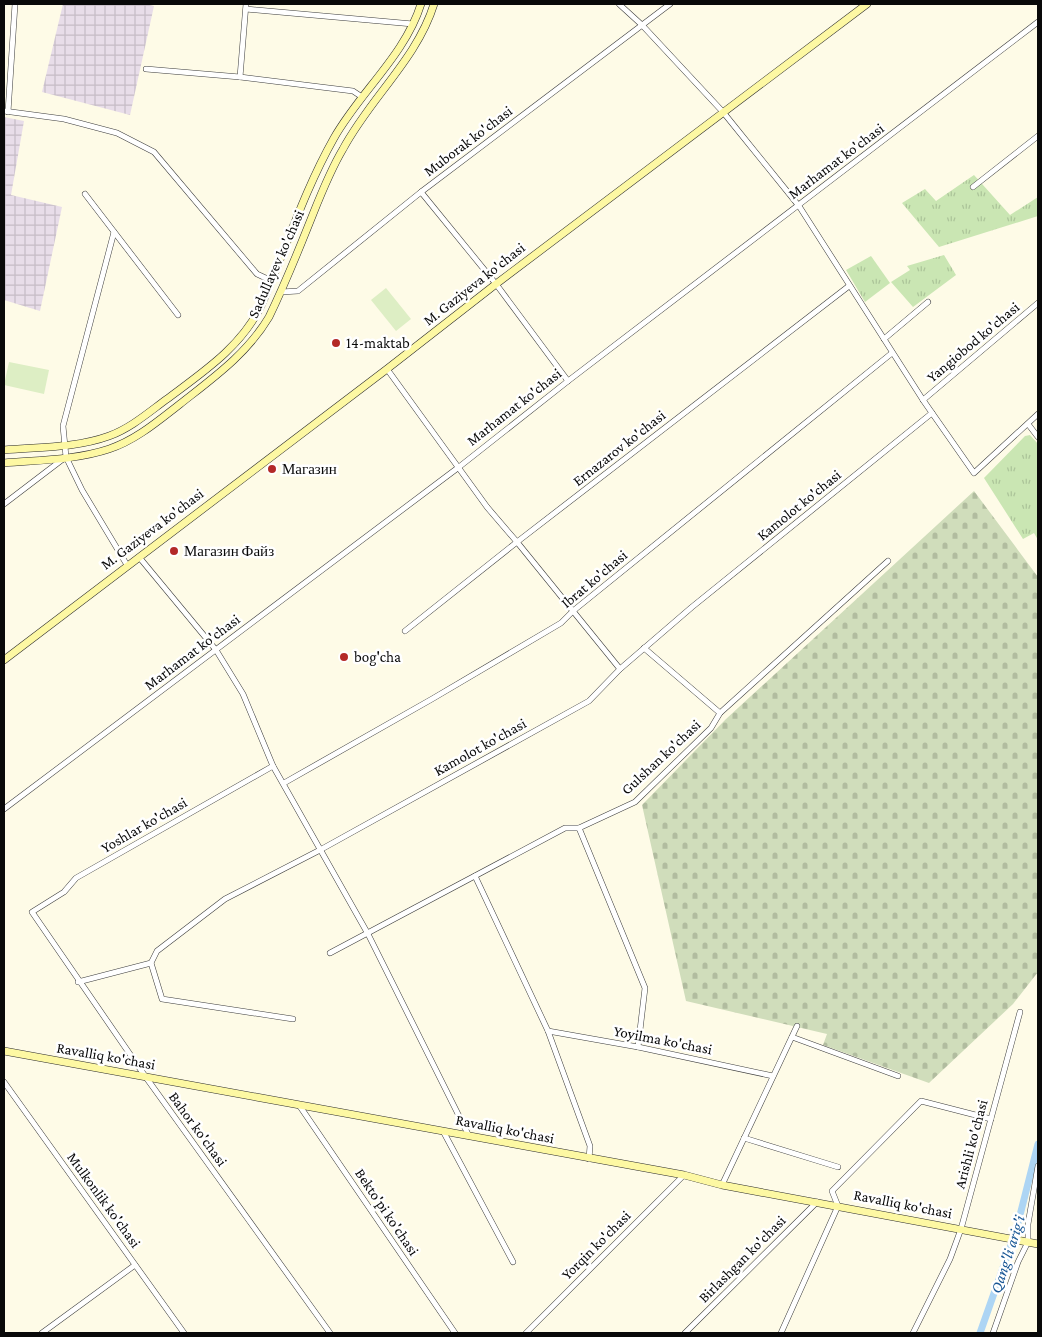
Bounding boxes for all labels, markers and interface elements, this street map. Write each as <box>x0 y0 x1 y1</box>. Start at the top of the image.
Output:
street label: Muborak ko'chasi <box>421 103 515 179</box>
street label: Marhamat ko'chasi <box>785 120 887 202</box>
street label: Sadullayev ko'chasi <box>245 207 308 321</box>
street label: M. Gaziyeva ko'chasi <box>420 239 529 329</box>
street label: Yangiobod ko'chasi <box>924 299 1023 386</box>
place label: 14-maktab <box>346 335 410 351</box>
marker: 14-maktab <box>330 337 342 349</box>
street label: Marhamat ko'chasi <box>464 365 564 449</box>
street label: Ernazarov ko'chasi <box>570 407 668 489</box>
place label: Магазин <box>282 461 337 477</box>
marker: Магазин <box>266 463 278 475</box>
street label: Kamolot ko'chasi <box>754 466 844 544</box>
street label: M. Gaziyeva ko'chasi <box>98 485 207 574</box>
place label: Магазин Файз <box>184 543 274 559</box>
marker: Магазин Файз <box>168 545 180 557</box>
street label: Ibrat ko'chasi <box>558 547 630 611</box>
street label: Marhamat ko'chasi <box>141 611 243 693</box>
place label: bog'cha <box>354 649 401 666</box>
marker: bog'cha <box>338 651 350 663</box>
street label: Kamolot ko'chasi <box>431 715 529 779</box>
street label: Gulshan ko'chasi <box>618 716 704 798</box>
street label: Yoshlar ko'chasi <box>98 794 190 856</box>
street label: Yoyilma ko'chasi <box>612 1023 714 1058</box>
street label: Ravalliq ko'chasi <box>55 1039 157 1074</box>
street label: Bahor ko'chasi <box>166 1089 230 1169</box>
street label: Arishli ko'chasi <box>951 1098 991 1190</box>
street label: Ravalliq ko'chasi <box>454 1112 556 1147</box>
street label: Mulkonlik ko'chasi <box>64 1149 144 1251</box>
street label: Bekto'pi ko'chasi <box>351 1166 422 1259</box>
street label: Ravalliq ko'chasi <box>852 1187 954 1222</box>
street label: Yorqin ko'chasi <box>558 1207 634 1283</box>
street label: Birlashgan ko'chasi <box>695 1212 789 1306</box>
water label: Qang'li arig'i <box>987 1212 1029 1296</box>

